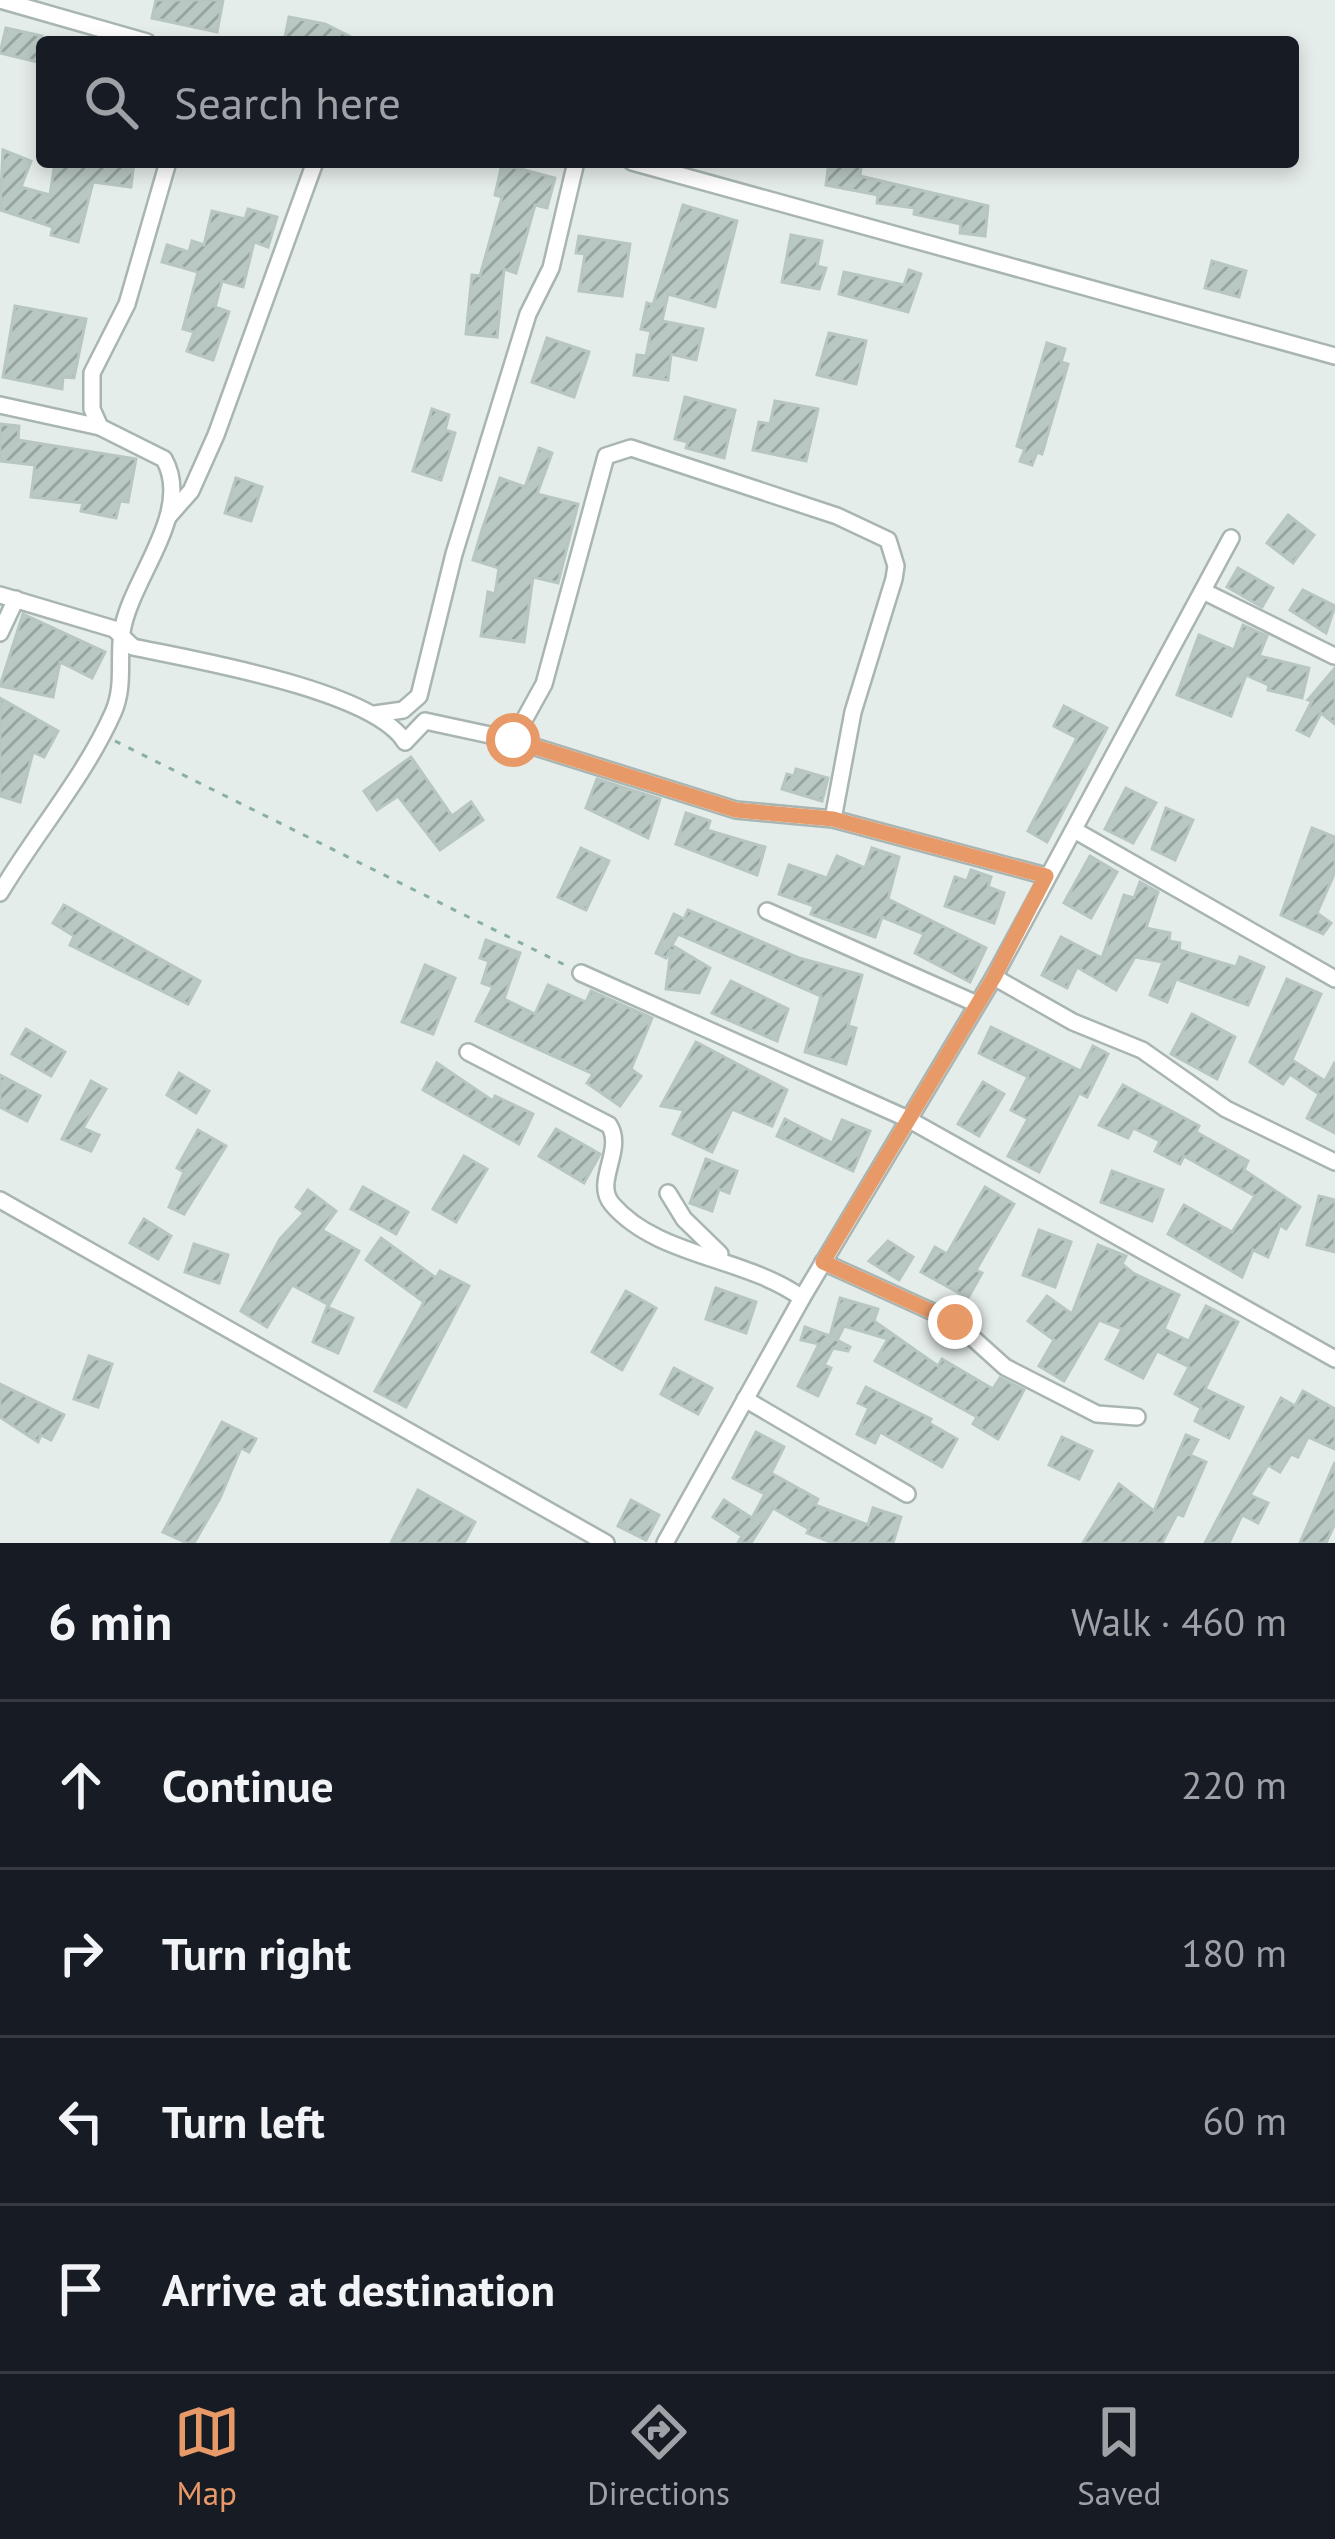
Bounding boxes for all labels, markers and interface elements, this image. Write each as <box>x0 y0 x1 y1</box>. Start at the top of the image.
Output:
search box <box>36 36 1299 168</box>
icon: search <box>78 69 144 135</box>
text: Search here <box>174 73 401 131</box>
route start <box>486 713 540 767</box>
route end <box>928 1295 982 1349</box>
text: 6 min <box>48 1588 172 1654</box>
text: Walk · 460 m <box>1071 1596 1287 1647</box>
icon: ahead <box>48 1752 114 1818</box>
text: Continue <box>162 1756 334 1814</box>
text: 220 m <box>1181 1759 1287 1810</box>
icon: right <box>48 1920 114 1986</box>
text: Turn right <box>162 1924 351 1982</box>
text: 180 m <box>1181 1927 1287 1978</box>
icon: left <box>48 2088 114 2154</box>
text: Turn left <box>162 2092 325 2150</box>
text: 60 m <box>1202 2095 1287 2146</box>
icon: arrive <box>48 2256 114 2322</box>
text: Arrive at destination <box>162 2260 555 2318</box>
tab: Map <box>174 2399 240 2514</box>
tab: Directions <box>587 2399 730 2514</box>
tab: Saved <box>1077 2399 1161 2514</box>

